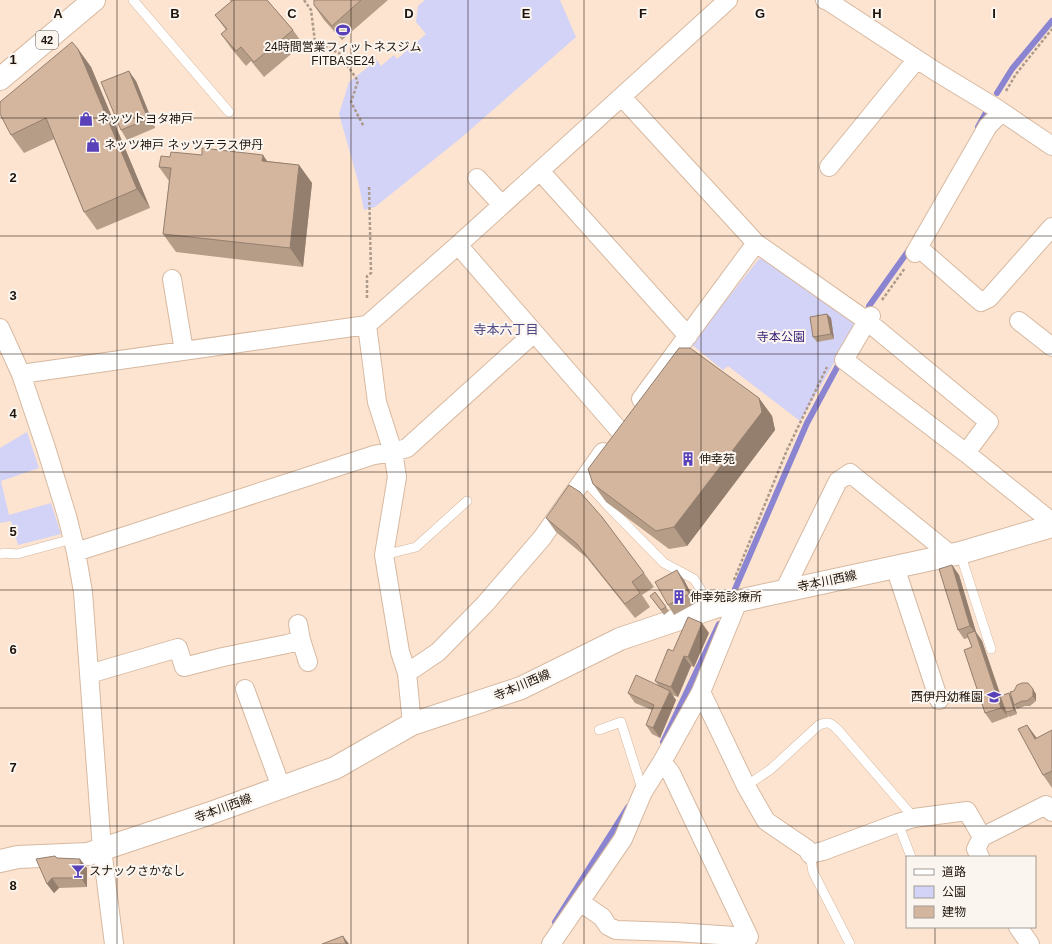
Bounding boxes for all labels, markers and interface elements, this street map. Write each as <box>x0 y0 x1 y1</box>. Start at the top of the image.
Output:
text: A <box>53 6 63 21</box>
text: B <box>170 6 180 21</box>
text: C <box>287 6 297 21</box>
text: D <box>404 6 414 21</box>
text: E <box>522 6 531 21</box>
text: F <box>639 6 647 21</box>
text: G <box>755 6 765 21</box>
text: H <box>872 6 882 21</box>
text: I <box>992 6 996 21</box>
sports icon: 24時間営業フィットネスジム FITBASE24 <box>335 22 351 38</box>
road number: 42 <box>36 31 58 49</box>
place label: 24時間営業フィットネスジム FITBASE24 <box>264 40 422 68</box>
text: 1 <box>9 52 17 67</box>
shop icon: ネッツトヨタ神戸 <box>78 111 94 127</box>
place label: ネッツトヨタ神戸 <box>97 112 193 126</box>
shop icon: ネッツ神戸 ネッツテラス伊丹 <box>85 137 101 153</box>
place label: ネッツ神戸 ネッツテラス伊丹 <box>104 138 263 152</box>
text: 2 <box>9 170 17 185</box>
text: 3 <box>9 288 17 303</box>
district label: 寺本六丁目 <box>473 322 539 337</box>
park label: 寺本公園 <box>757 330 805 344</box>
text: 4 <box>9 406 17 421</box>
building icon: 伸幸苑 <box>680 451 696 467</box>
place label: 伸幸苑 <box>699 452 735 466</box>
text: 5 <box>9 524 17 539</box>
street label: 寺本川西線 <box>796 568 858 594</box>
building icon: 伸幸苑診療所 <box>671 589 687 605</box>
place label: 伸幸苑診療所 <box>690 590 762 604</box>
text: 6 <box>9 642 17 657</box>
street label: 寺本川西線 <box>492 667 552 703</box>
school or university icon: 西伊丹幼稚園 <box>986 689 1002 705</box>
place label: 西伊丹幼稚園 <box>911 690 983 704</box>
text: 7 <box>9 760 17 775</box>
street label: 寺本川西線 <box>192 791 254 825</box>
legend <box>906 856 1036 928</box>
bar icon: スナックさかなし <box>70 863 86 879</box>
place label: スナックさかなし <box>89 864 185 878</box>
text: 道路 <box>942 865 966 879</box>
text: 8 <box>9 878 17 893</box>
text: 公園 <box>942 885 966 899</box>
text: 建物 <box>942 905 966 919</box>

